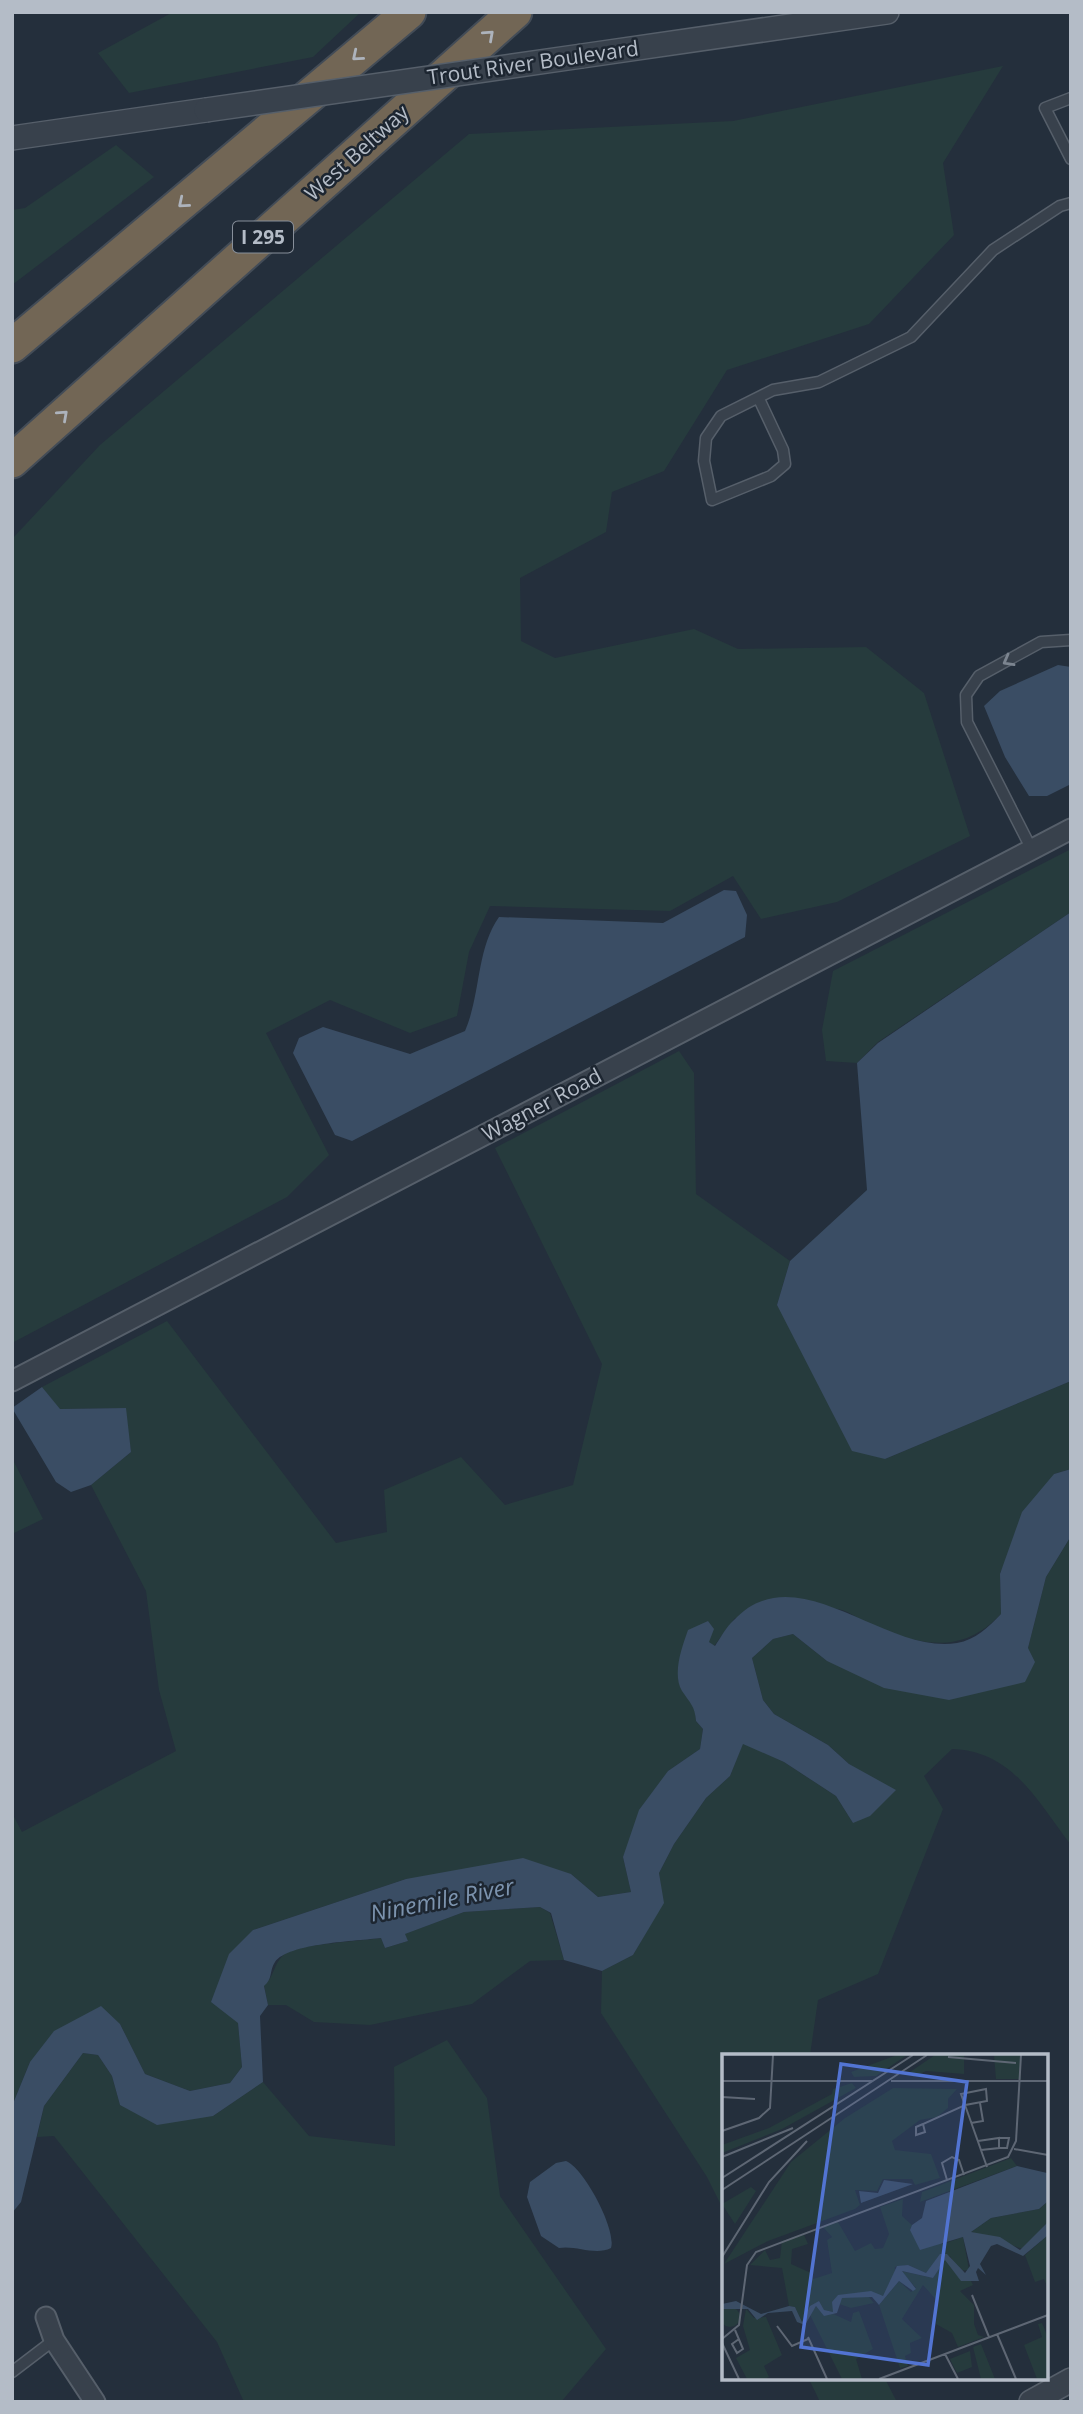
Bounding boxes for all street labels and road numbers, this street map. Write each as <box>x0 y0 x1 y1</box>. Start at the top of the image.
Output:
street label: Trout River Boulevard <box>425 33 640 91</box>
street label: West Beltway <box>298 98 415 206</box>
road number: I 295 <box>233 221 293 252</box>
street label: Wagner Road <box>477 1061 606 1147</box>

